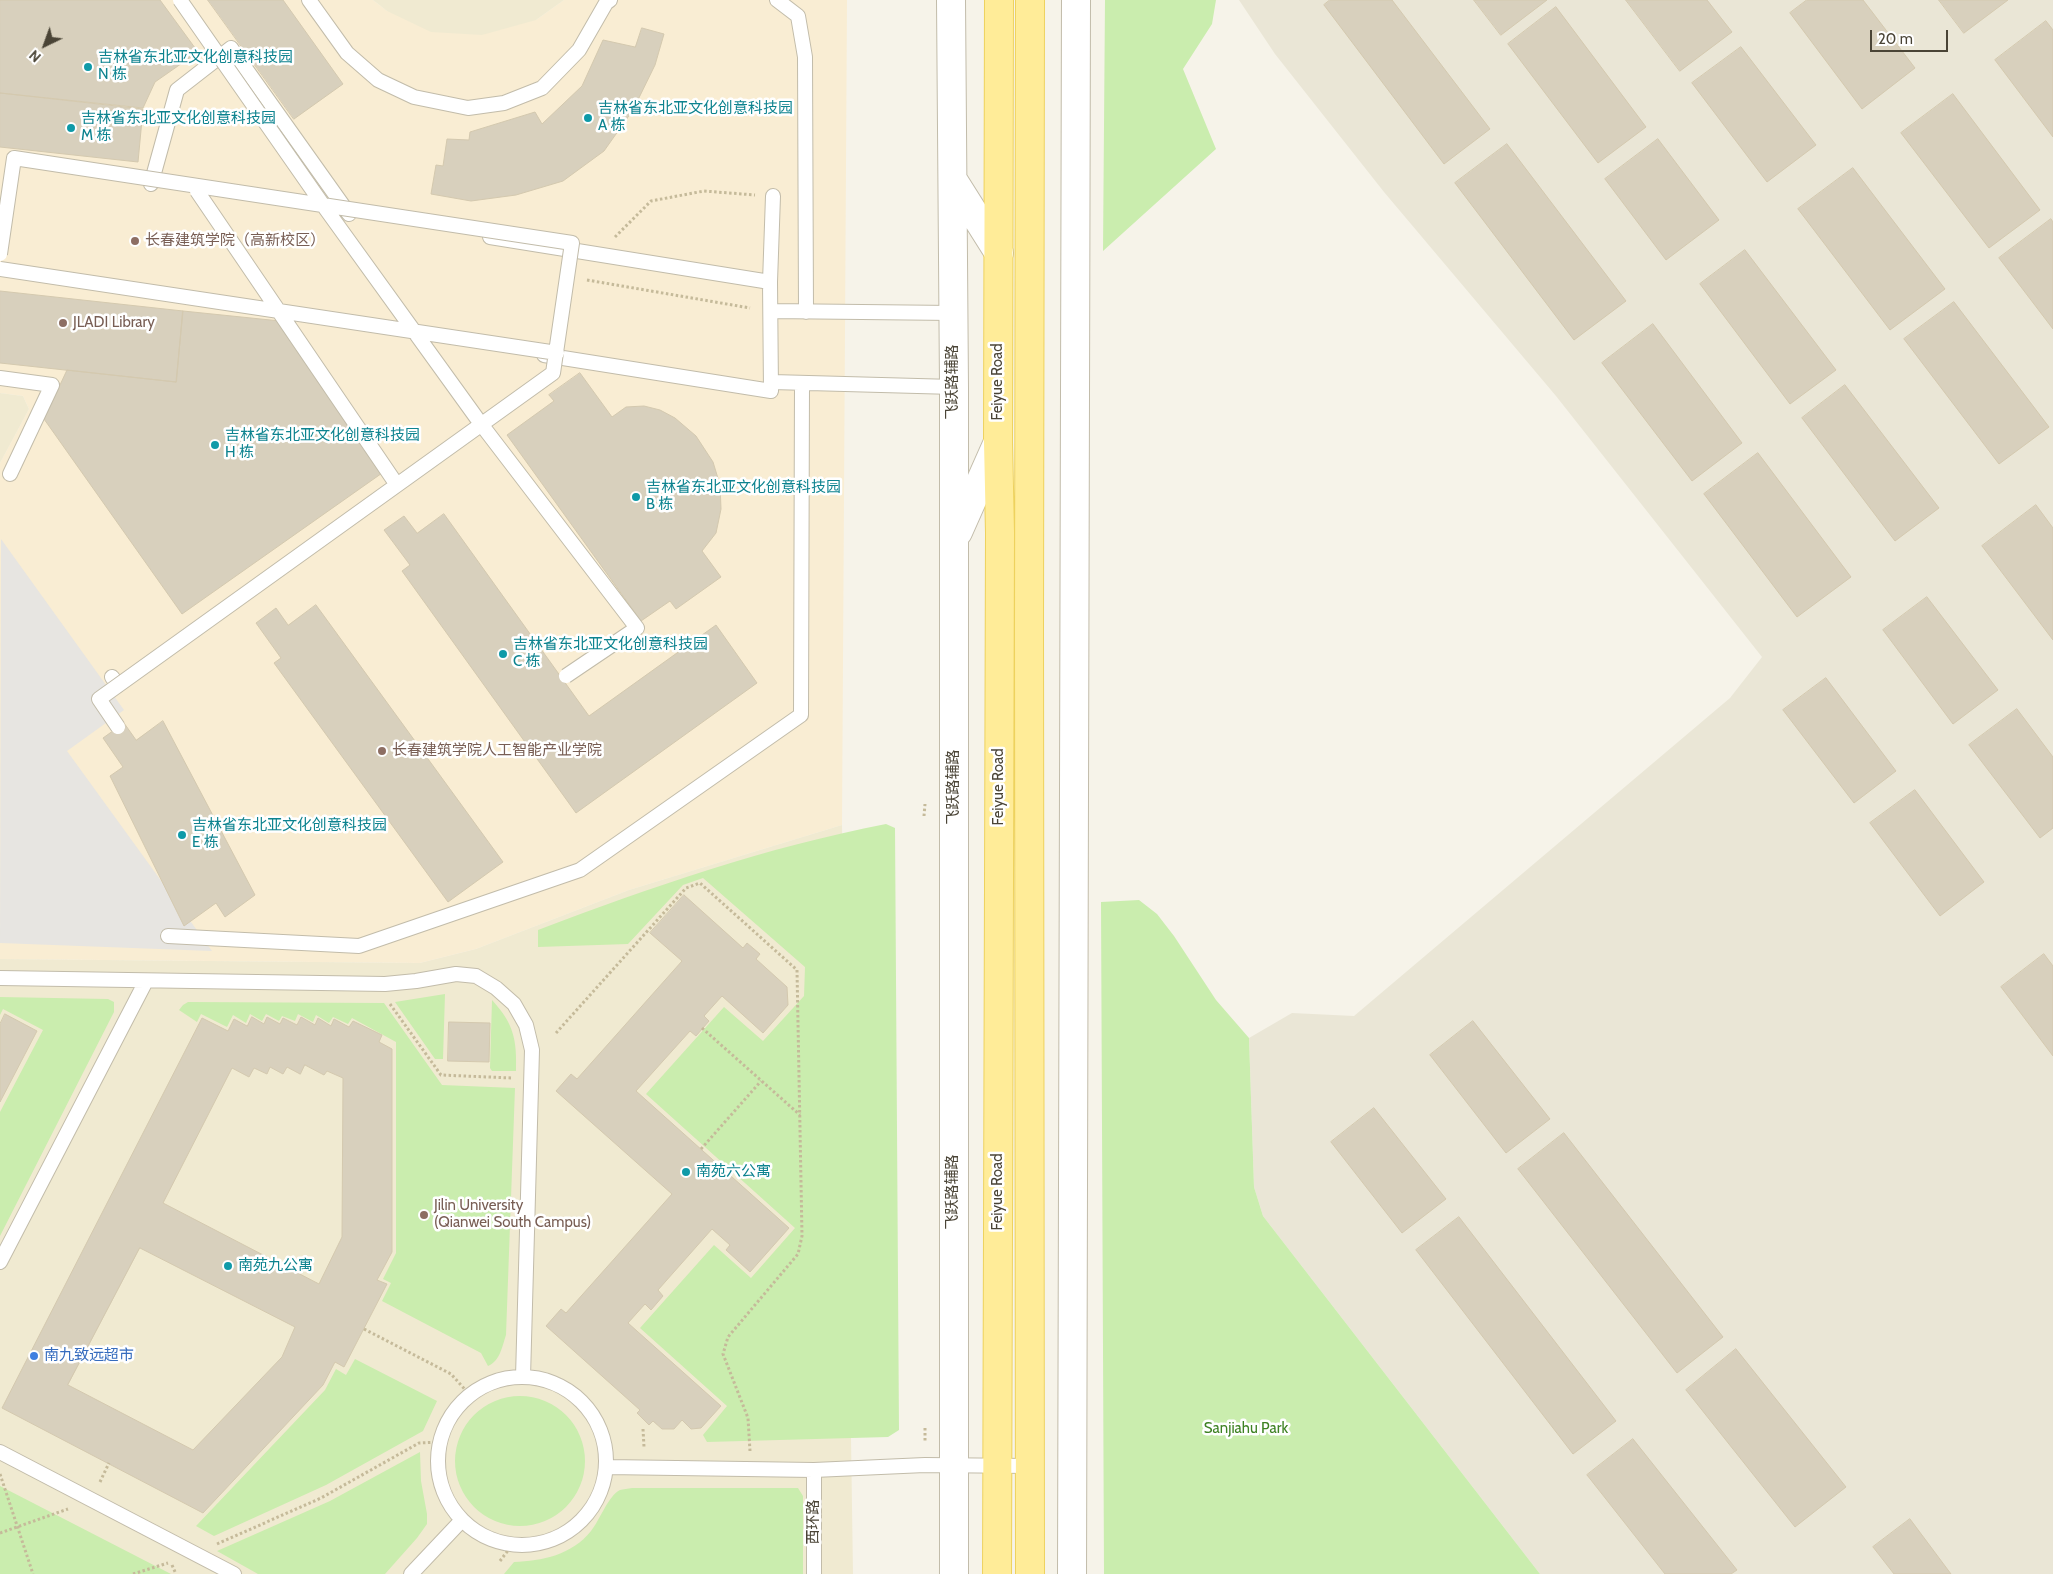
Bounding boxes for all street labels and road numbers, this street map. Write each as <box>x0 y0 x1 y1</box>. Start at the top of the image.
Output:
street label: Feiyue Road <box>989 343 1007 421</box>
street label: 飞跃路辅路 <box>944 345 962 419</box>
street label: Feiyue Road <box>990 748 1008 826</box>
street label: 飞跃路辅路 <box>945 750 963 824</box>
street label: Feiyue Road <box>989 1153 1007 1231</box>
street label: 飞跃路辅路 <box>944 1155 962 1229</box>
street label: 西环路 <box>805 1500 823 1544</box>

